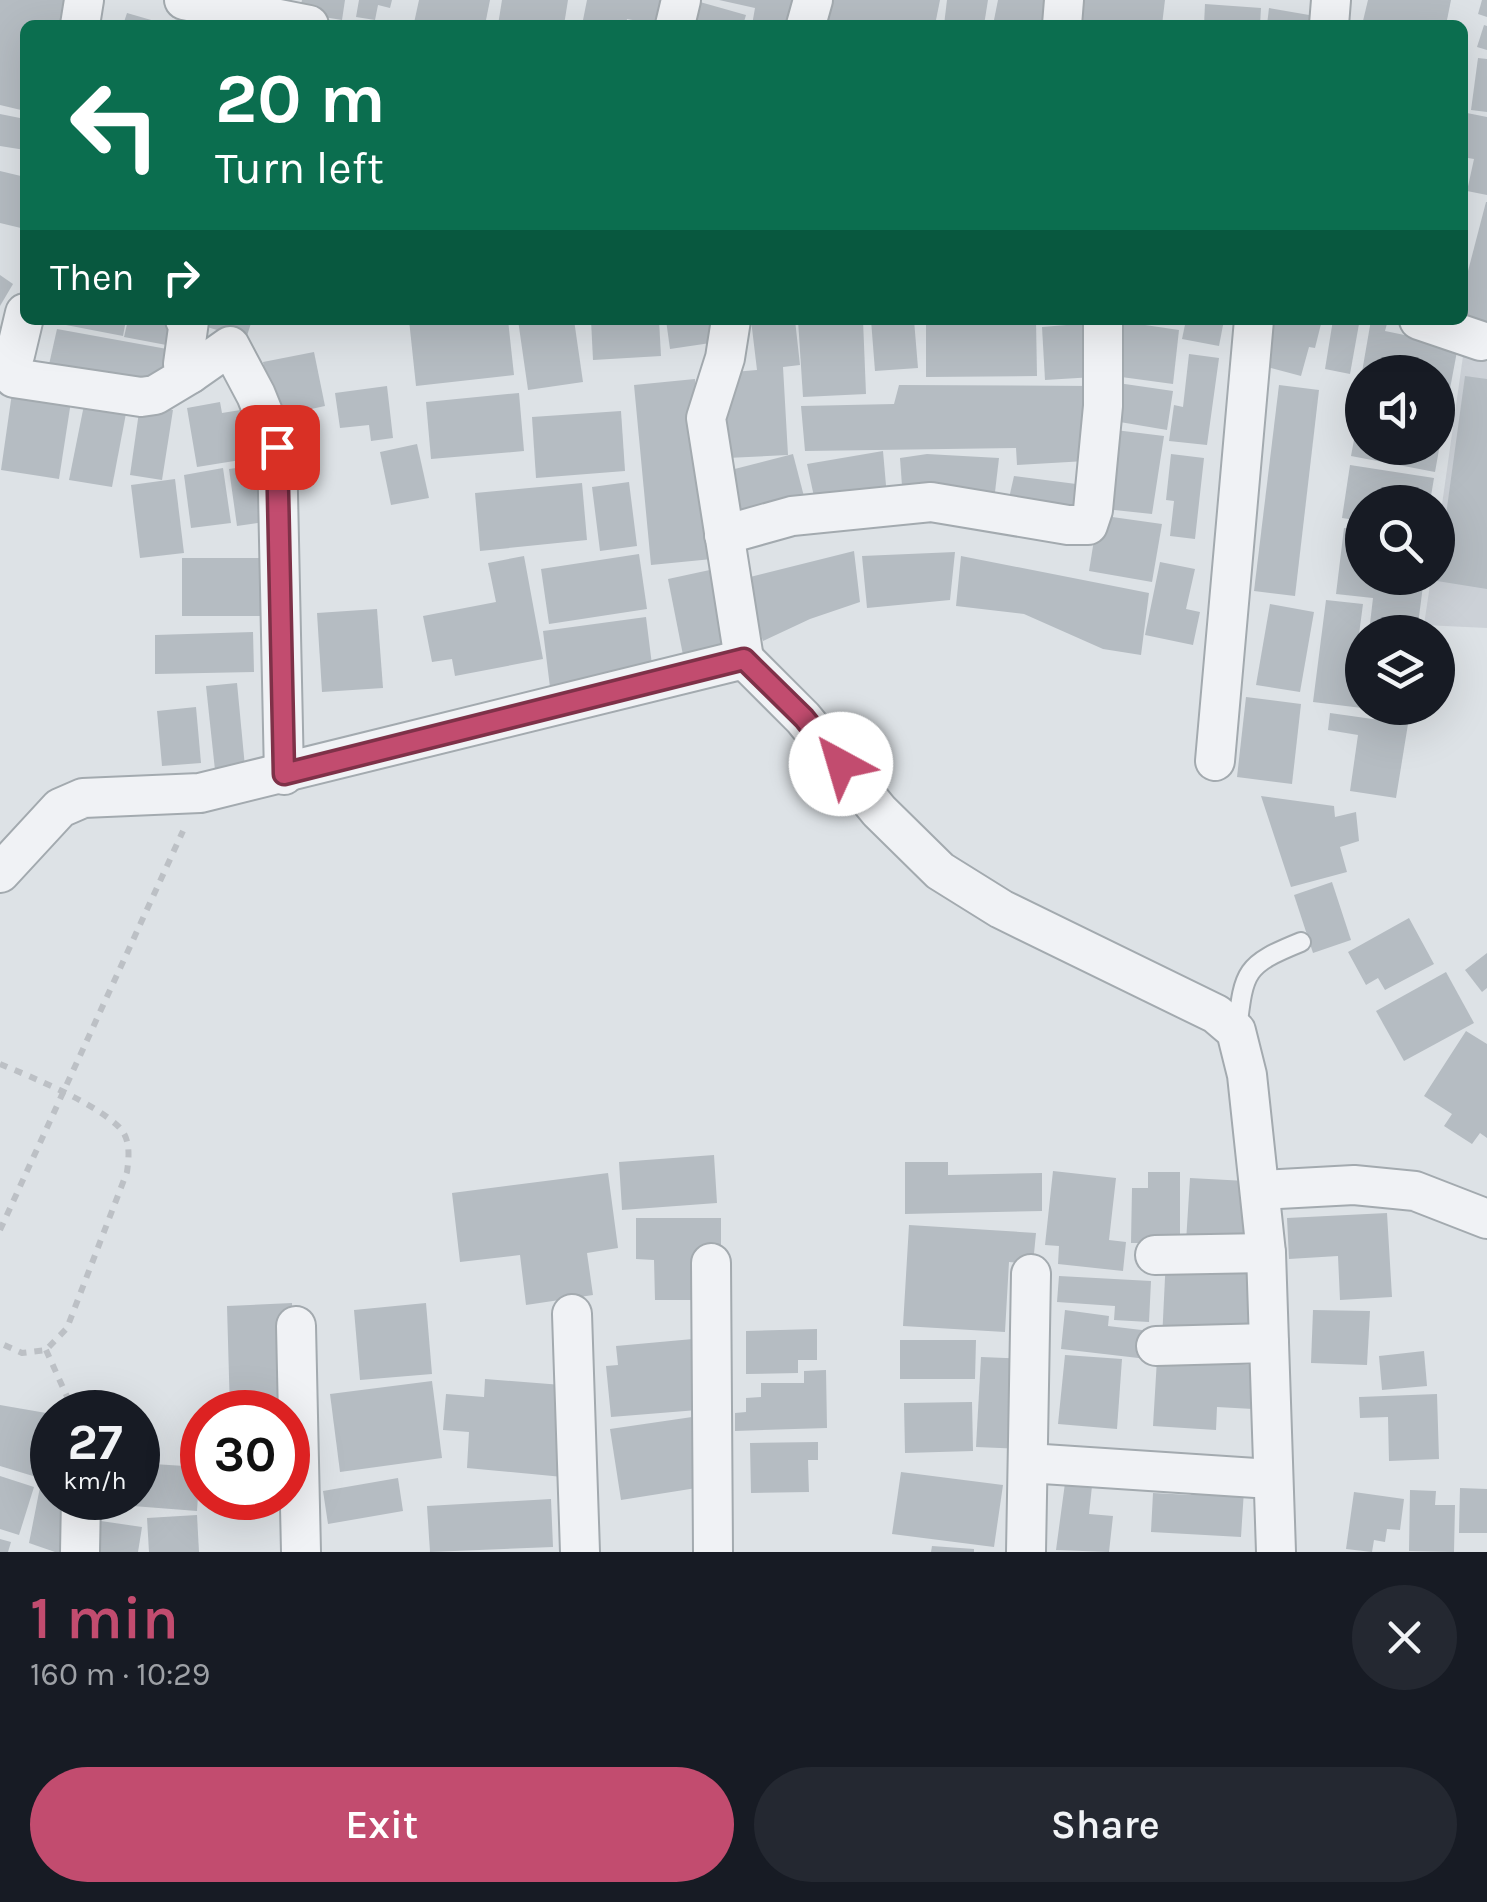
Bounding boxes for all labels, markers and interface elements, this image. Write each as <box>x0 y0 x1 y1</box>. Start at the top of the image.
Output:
text: 20 m <box>215 58 386 140</box>
icon: left <box>50 60 180 190</box>
text: Turn left <box>215 142 384 194</box>
icon: right <box>154 250 209 305</box>
text: Then <box>50 255 134 300</box>
map controls <box>1345 355 1455 725</box>
button: sound <box>1345 355 1455 465</box>
pin <box>235 405 320 490</box>
icon: arrive <box>250 420 305 475</box>
button: search <box>1345 485 1455 595</box>
button: layers <box>1345 615 1455 725</box>
position arrow <box>789 712 893 816</box>
speed limit sign: 30 <box>180 1390 310 1520</box>
text: 27 <box>67 1413 123 1472</box>
text: km/h <box>63 1466 127 1495</box>
text: 1 min <box>30 1583 179 1653</box>
button: close <box>1352 1585 1457 1690</box>
text: 160 m · 10:29 <box>30 1656 210 1693</box>
button: Exit <box>30 1767 734 1882</box>
button: Share <box>754 1767 1457 1882</box>

